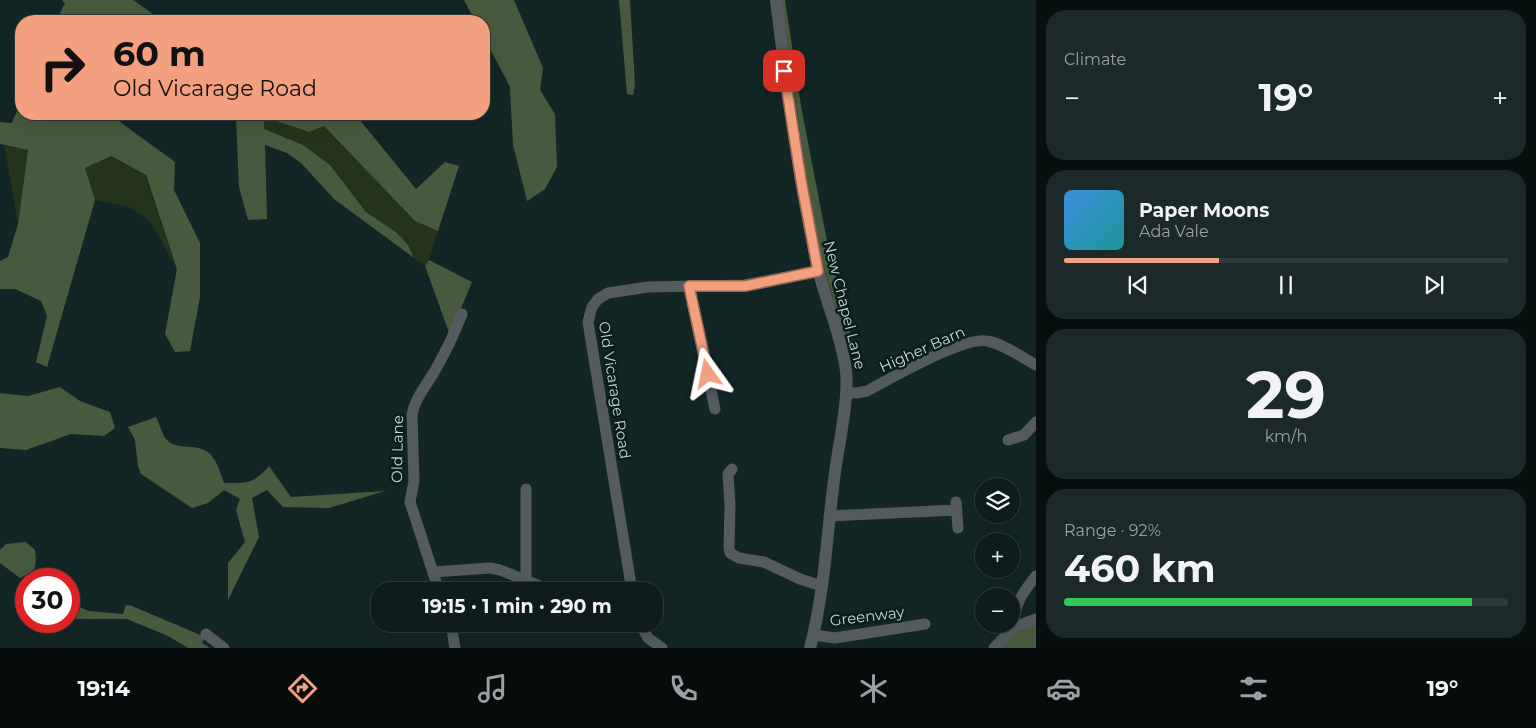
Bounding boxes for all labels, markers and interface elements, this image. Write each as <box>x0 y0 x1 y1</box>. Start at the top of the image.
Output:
text: 60 m <box>113 32 206 75</box>
icon: right <box>30 35 95 100</box>
pin <box>763 50 805 92</box>
text: Climate <box>1064 50 1126 69</box>
icon: arrive <box>770 57 798 85</box>
text: 19° <box>1259 74 1314 121</box>
text: Old Vicarage Road <box>113 75 317 102</box>
text: − <box>1064 81 1080 115</box>
text: + <box>1492 81 1508 115</box>
text: Paper Moons <box>1139 199 1269 222</box>
text: Ada Vale <box>1139 222 1209 241</box>
street label: New Chapel Lane <box>820 239 870 371</box>
icon: previous <box>1124 271 1152 299</box>
icon: pause <box>1272 271 1300 299</box>
icon: next <box>1420 271 1448 299</box>
street label: Old Vicarage Road <box>595 320 635 460</box>
street label: Higher Barn <box>876 322 968 376</box>
position arrow <box>681 347 733 399</box>
text: 29 <box>1246 355 1326 434</box>
street label: Old Lane <box>387 415 407 483</box>
text: km/h <box>1265 427 1307 446</box>
map controls <box>975 478 1020 633</box>
button: layers <box>975 478 1020 523</box>
text: Range · 92% <box>1064 521 1161 540</box>
button: + <box>975 533 1020 578</box>
text: 460 km <box>1064 545 1216 592</box>
speed limit sign: 30 <box>15 568 80 633</box>
button: − <box>975 588 1020 633</box>
text: 19:15 · 1 min · 290 m <box>422 595 612 618</box>
street label: Greenway <box>829 602 906 630</box>
icon: directions <box>285 671 320 706</box>
icon: music <box>475 671 510 706</box>
icon: phone <box>666 671 701 706</box>
icon: climate <box>856 671 891 706</box>
icon: car <box>1046 671 1081 706</box>
icon: filters <box>1236 671 1271 706</box>
text: 19:14 <box>78 675 130 702</box>
text: 19° <box>1426 675 1458 702</box>

